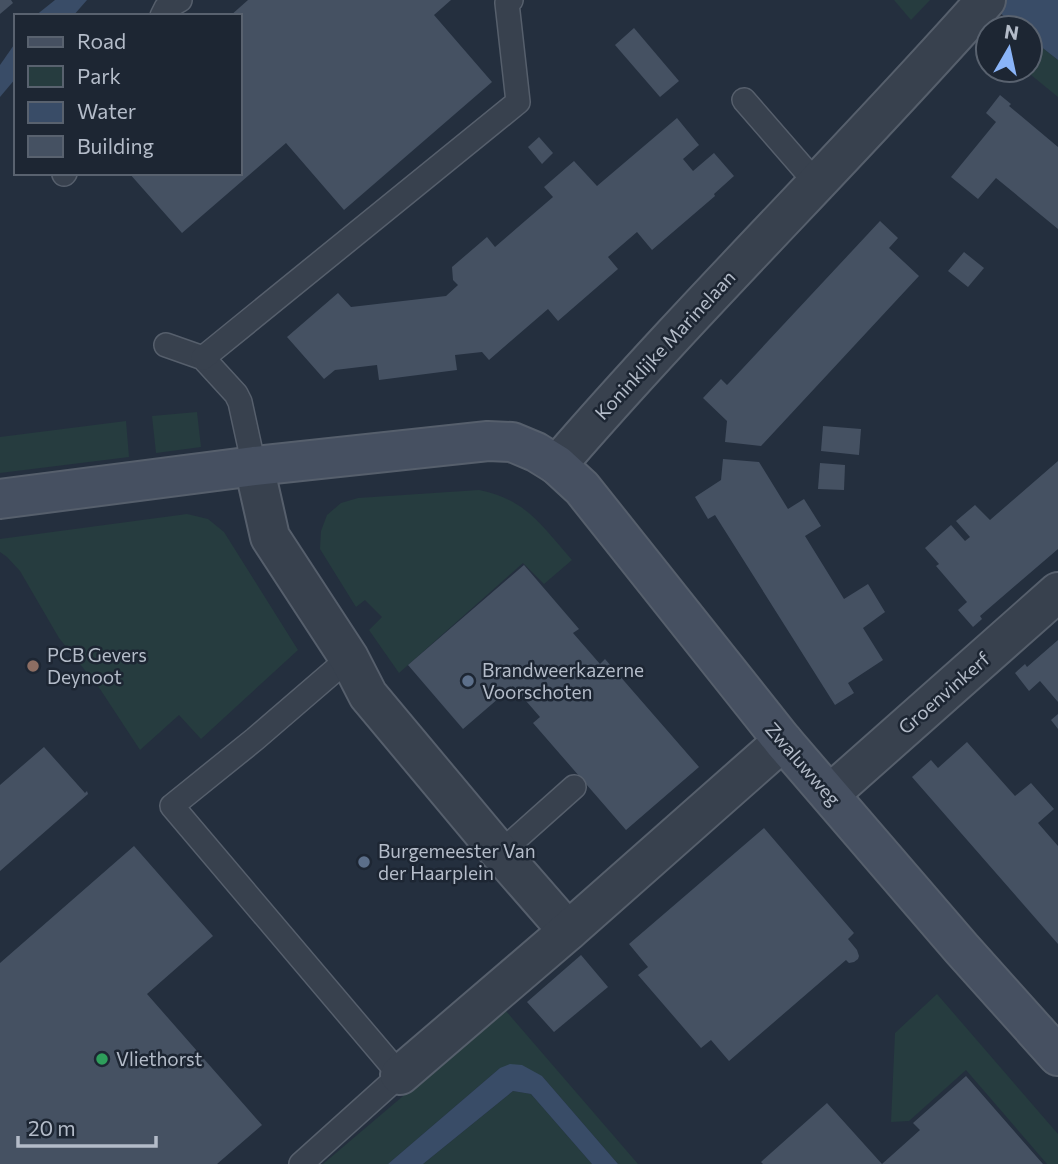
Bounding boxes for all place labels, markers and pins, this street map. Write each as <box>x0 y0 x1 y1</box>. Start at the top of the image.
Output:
place label: PCB Gevers Deynoot <box>47 643 147 688</box>
marker: PCB Gevers Deynoot <box>25 658 41 674</box>
place label: Brandweerkazerne Voorschoten <box>482 658 644 703</box>
marker: Brandweerkazerne Voorschoten <box>460 673 476 689</box>
place label: Burgemeester Van der Haarplein <box>378 839 536 884</box>
marker: Burgemeester Van der Haarplein <box>356 854 372 870</box>
place label: Vliethorst <box>116 1047 203 1070</box>
marker: Vliethorst <box>94 1051 110 1067</box>

